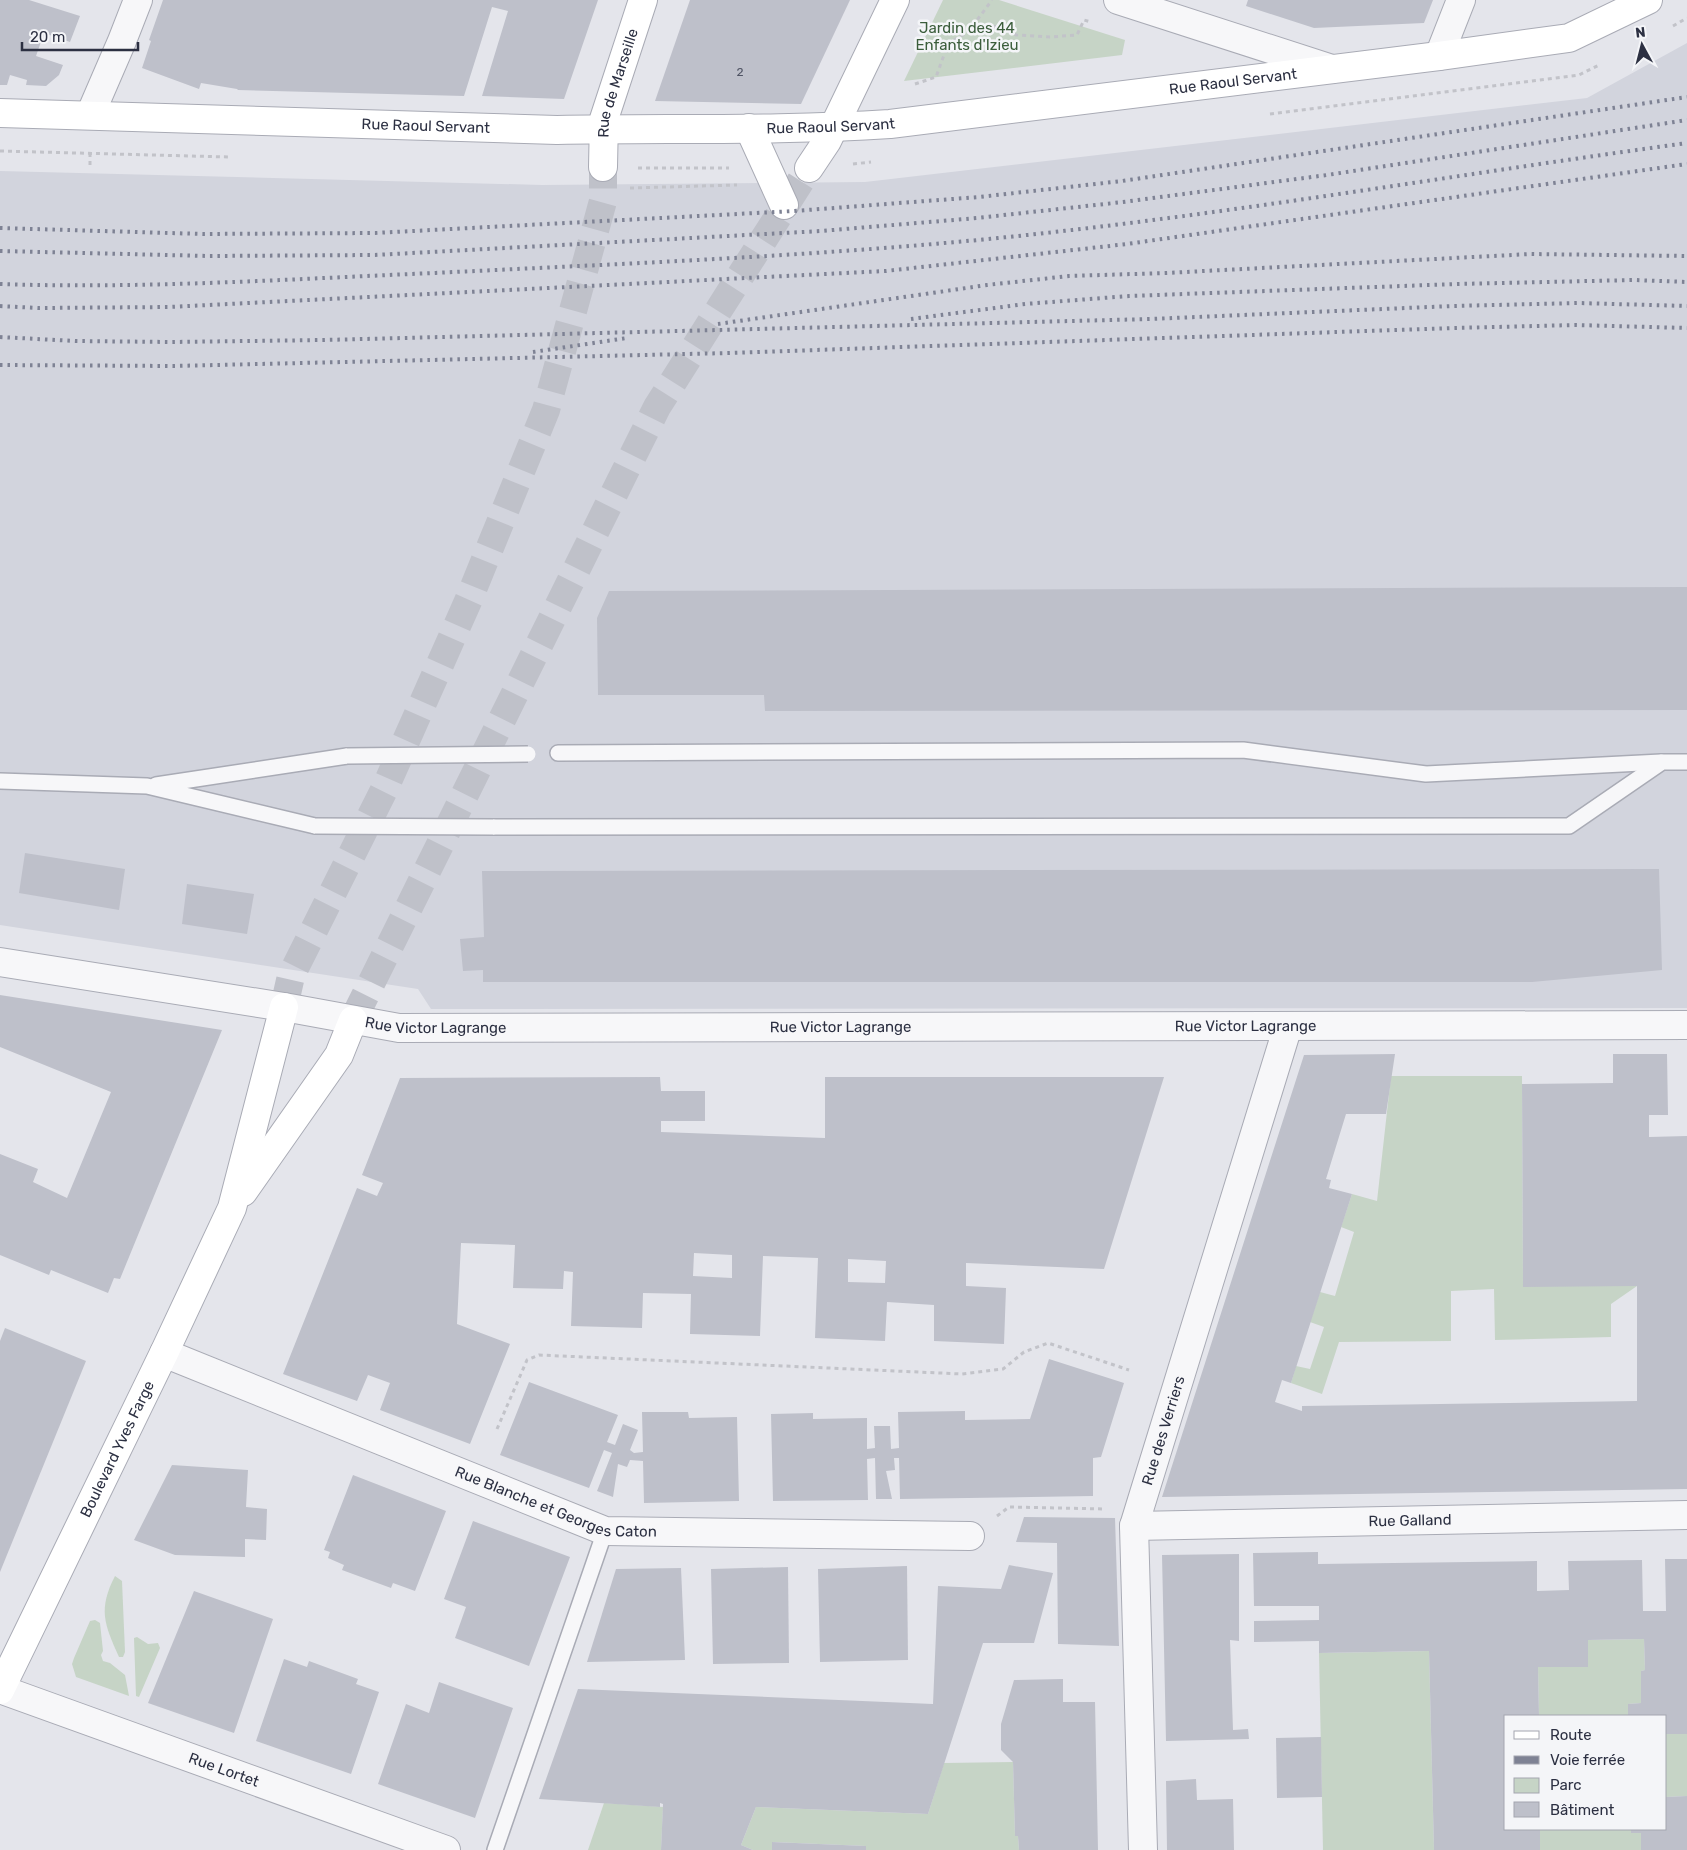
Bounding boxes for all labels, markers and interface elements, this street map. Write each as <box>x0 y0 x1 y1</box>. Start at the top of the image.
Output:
park label: Jardin des 44 Enfants d'Izieu <box>915 19 1019 54</box>
scale bar <box>22 20 139 52</box>
north arrow <box>1617 20 1667 70</box>
text: N <box>1634 24 1647 42</box>
street label: Rue de Marseille <box>595 26 642 138</box>
text: 20 m <box>30 28 65 46</box>
house number: 2 <box>736 65 744 79</box>
street label: Rue Raoul Servant <box>1168 65 1298 98</box>
street label: Rue Raoul Servant <box>766 114 896 137</box>
street label: Rue Raoul Servant <box>361 115 491 137</box>
street label: Rue Victor Lagrange <box>364 1013 506 1037</box>
street label: Rue Victor Lagrange <box>1175 1017 1316 1035</box>
street label: Rue Victor Lagrange <box>770 1018 911 1036</box>
street label: Rue des Verriers <box>1138 1373 1189 1487</box>
street label: Boulevard Yves Farge <box>76 1378 158 1520</box>
street label: Rue Blanche et Georges Caton <box>452 1462 657 1541</box>
street label: Rue Galland <box>1368 1511 1452 1530</box>
legend <box>1504 1715 1667 1830</box>
text: Route <box>1550 1726 1592 1744</box>
street label: Rue Lortet <box>186 1749 262 1791</box>
text: Voie ferrée <box>1550 1751 1625 1769</box>
text: Parc <box>1550 1776 1582 1794</box>
text: Bâtiment <box>1550 1801 1614 1819</box>

